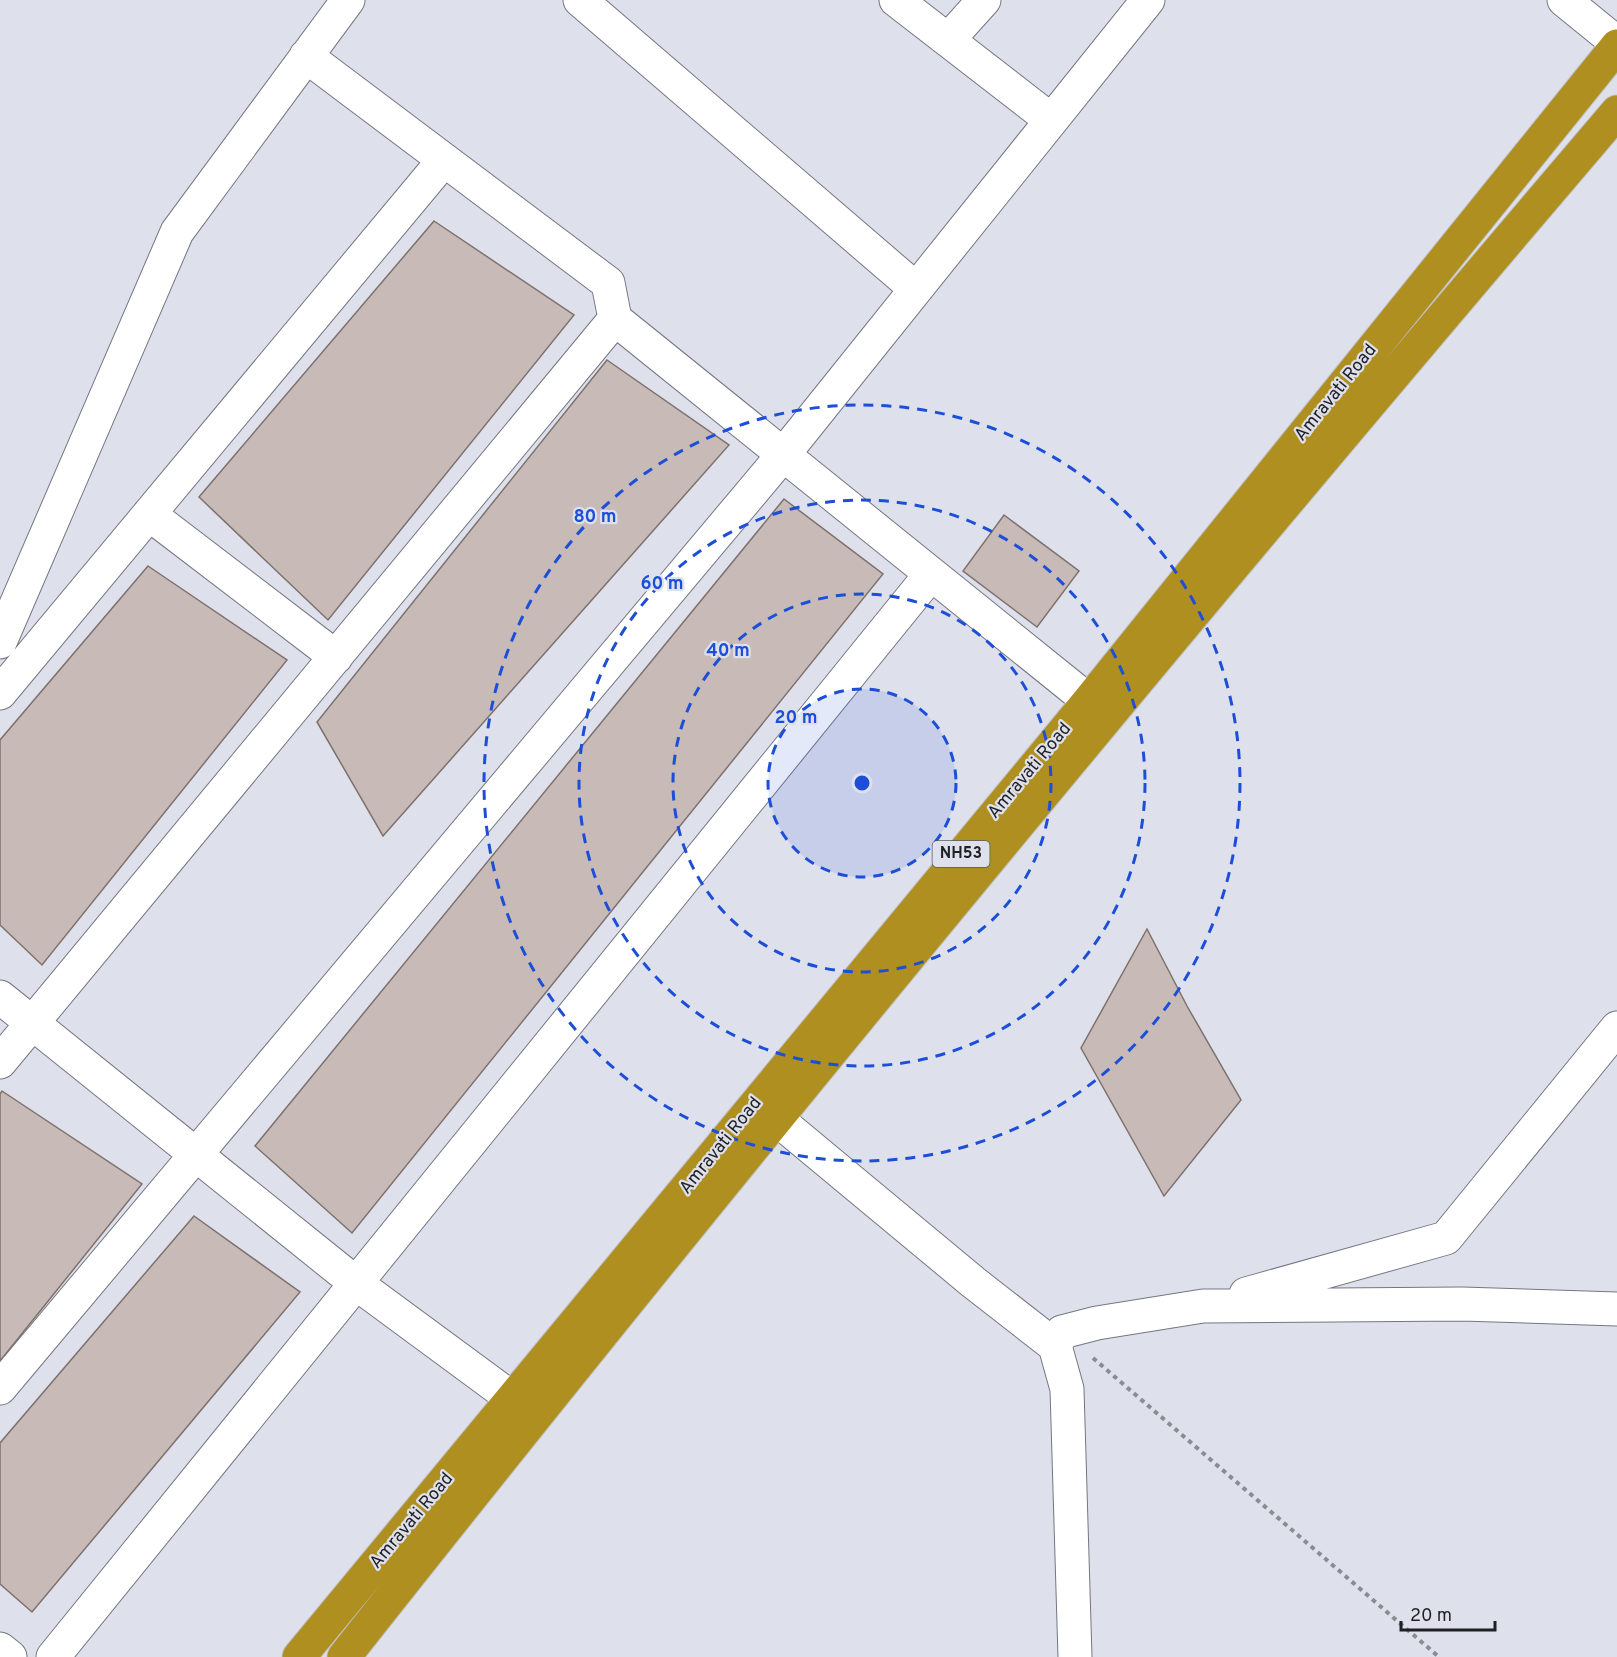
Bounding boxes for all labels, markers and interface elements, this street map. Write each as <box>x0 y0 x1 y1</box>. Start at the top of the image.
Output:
street label: Amravati Road <box>1290 340 1382 446</box>
text: 80 m <box>573 506 617 529</box>
text: 60 m <box>640 573 684 596</box>
text: 40 m <box>706 640 750 663</box>
text: 20 m <box>774 707 818 730</box>
street label: Amravati Road <box>983 718 1077 824</box>
centre of rings <box>852 773 872 793</box>
road number: NH53 <box>932 841 990 867</box>
street label: Amravati Road <box>675 1093 767 1199</box>
street label: Amravati Road <box>365 1468 459 1574</box>
scale bar <box>1401 1594 1496 1632</box>
text: 20 m <box>1410 1605 1452 1628</box>

